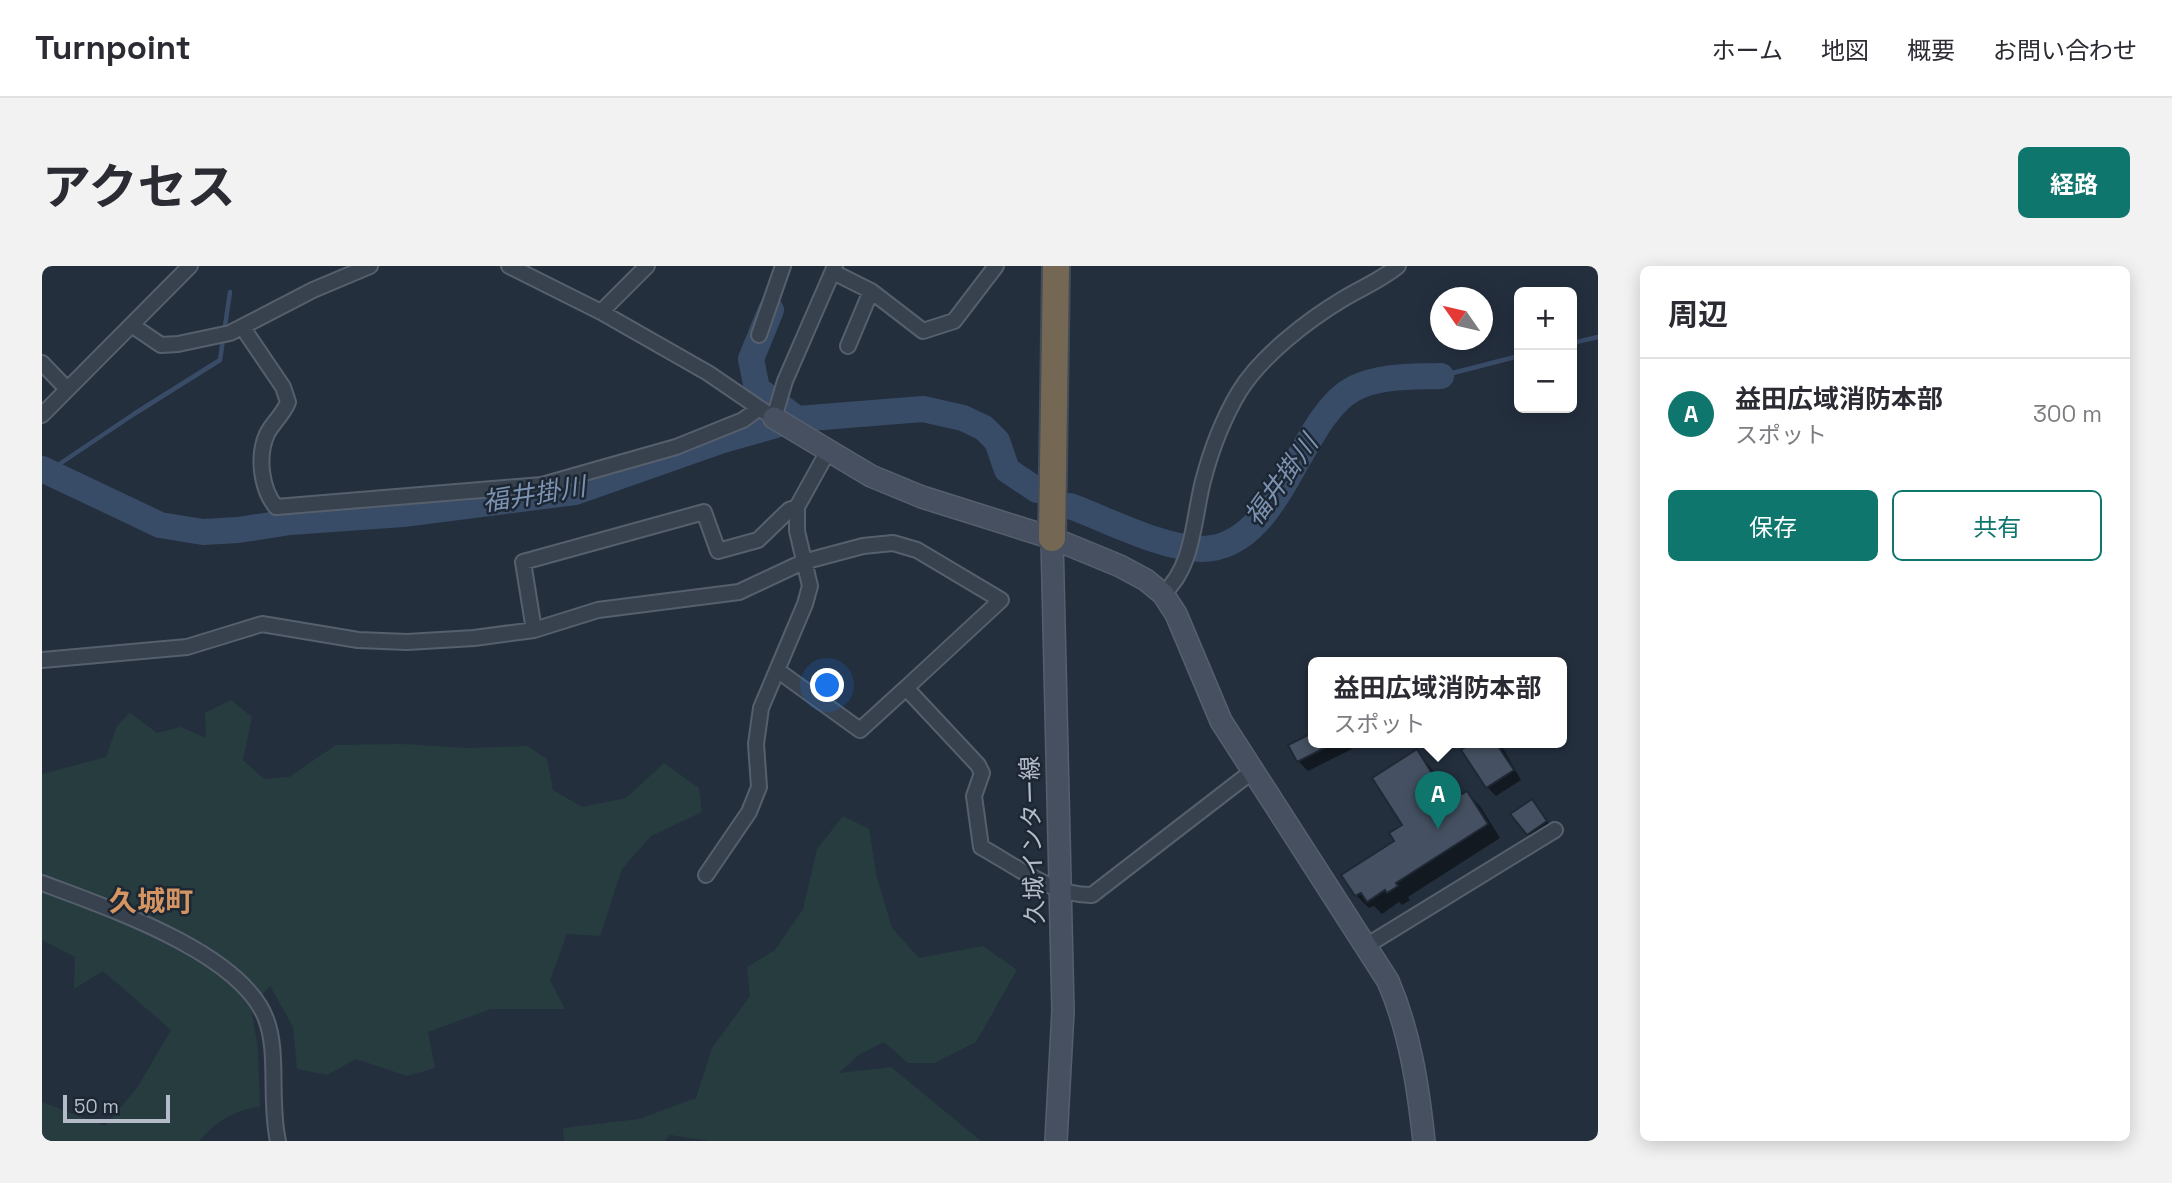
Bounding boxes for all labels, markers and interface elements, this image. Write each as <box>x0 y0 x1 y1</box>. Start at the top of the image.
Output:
text: Turnpoint <box>35 27 191 69</box>
text: ホーム <box>1712 35 1783 66</box>
text: 地図 <box>1821 35 1869 66</box>
text: 概要 <box>1907 35 1955 66</box>
text: お問い合わせ <box>1993 35 2137 66</box>
button: 経路 <box>2018 147 2130 218</box>
text: アクセス <box>42 156 236 218</box>
north arrow <box>1430 287 1493 350</box>
map controls <box>1514 287 1577 413</box>
button: + <box>1514 287 1577 350</box>
text: 周辺 <box>1668 295 1728 334</box>
button: − <box>1514 350 1577 413</box>
text: 益田広域消防本部 <box>1735 382 1943 416</box>
text: A <box>1684 399 1698 429</box>
text: 300 m <box>2033 399 2102 429</box>
text: スポット <box>1735 420 1827 450</box>
water label: 福井掛川 <box>1237 426 1327 532</box>
water label: 福井掛川 <box>480 469 591 519</box>
button: 保存 <box>1668 490 1878 561</box>
button: 共有 <box>1892 490 2102 561</box>
popup <box>1308 657 1567 748</box>
your location <box>810 668 844 702</box>
text: 益田広域消防本部 <box>1333 671 1542 705</box>
text: スポット <box>1333 709 1425 739</box>
street label: 久城インター線 <box>1014 756 1050 924</box>
pin: A <box>1415 771 1461 829</box>
district label: 久城町 <box>109 883 193 919</box>
scale bar <box>63 1092 170 1124</box>
text: 50 m <box>74 1094 119 1119</box>

